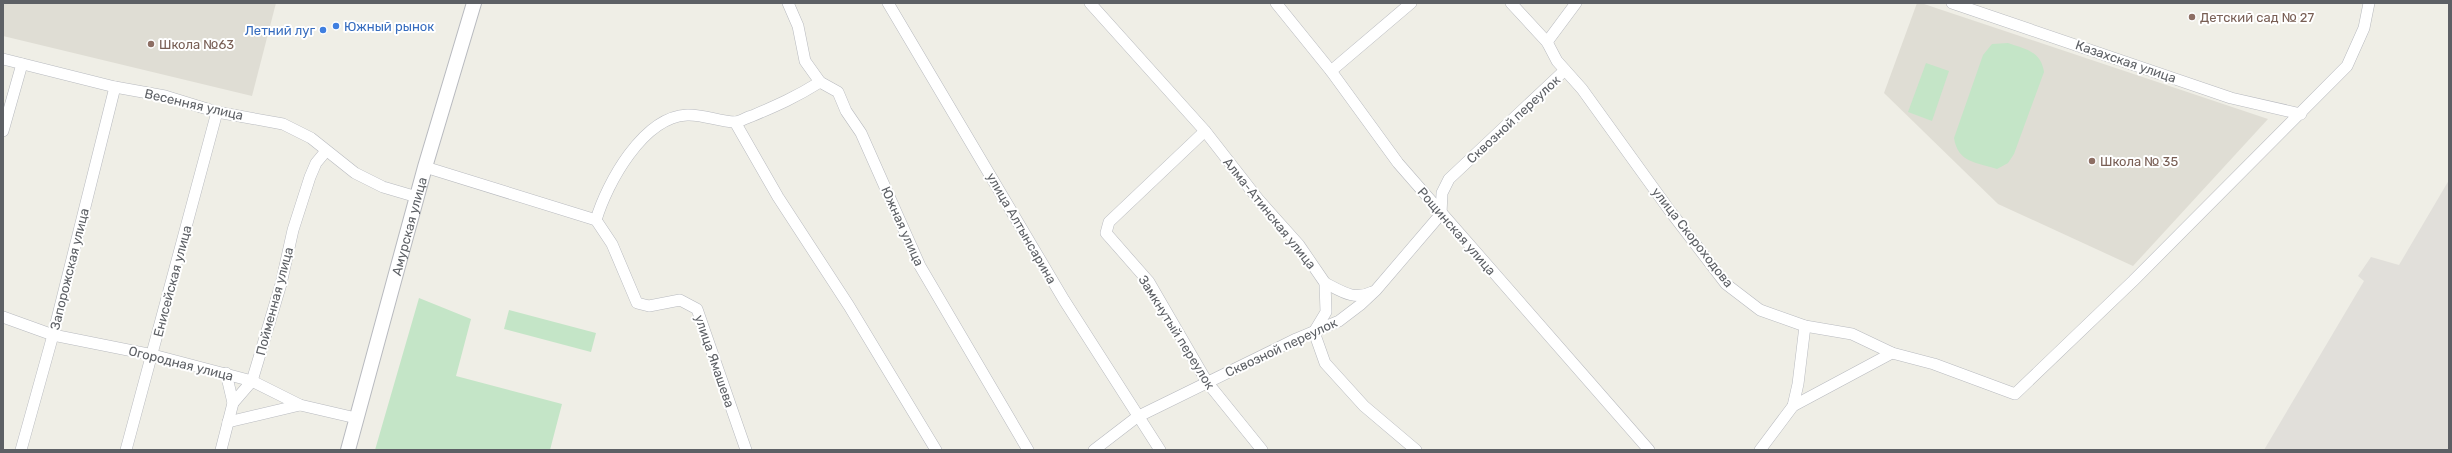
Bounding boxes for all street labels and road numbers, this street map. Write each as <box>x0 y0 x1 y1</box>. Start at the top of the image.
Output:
street label: Казахская улица <box>2074 37 2178 86</box>
street label: Сквозной переулок <box>1464 72 1563 166</box>
street label: Весенняя улица <box>143 86 245 123</box>
street label: Алма-Атинская улица <box>1220 155 1319 272</box>
street label: улица Алтынсарина <box>984 170 1059 286</box>
street label: Амурская улица <box>389 175 430 277</box>
street label: Южная улица <box>878 184 927 268</box>
street label: Рощинская улица <box>1414 184 1499 278</box>
street label: улица Скороходова <box>1649 184 1736 290</box>
street label: Запорожская улица <box>47 207 92 332</box>
street label: Енисейская улица <box>150 224 195 339</box>
street label: Пойменная улица <box>253 245 296 357</box>
street label: Замкнутый переулок <box>1135 273 1218 392</box>
street label: улица Ямашева <box>692 313 737 410</box>
street label: Сквозной переулок <box>1223 315 1340 380</box>
street label: Огородная улица <box>127 343 235 384</box>

